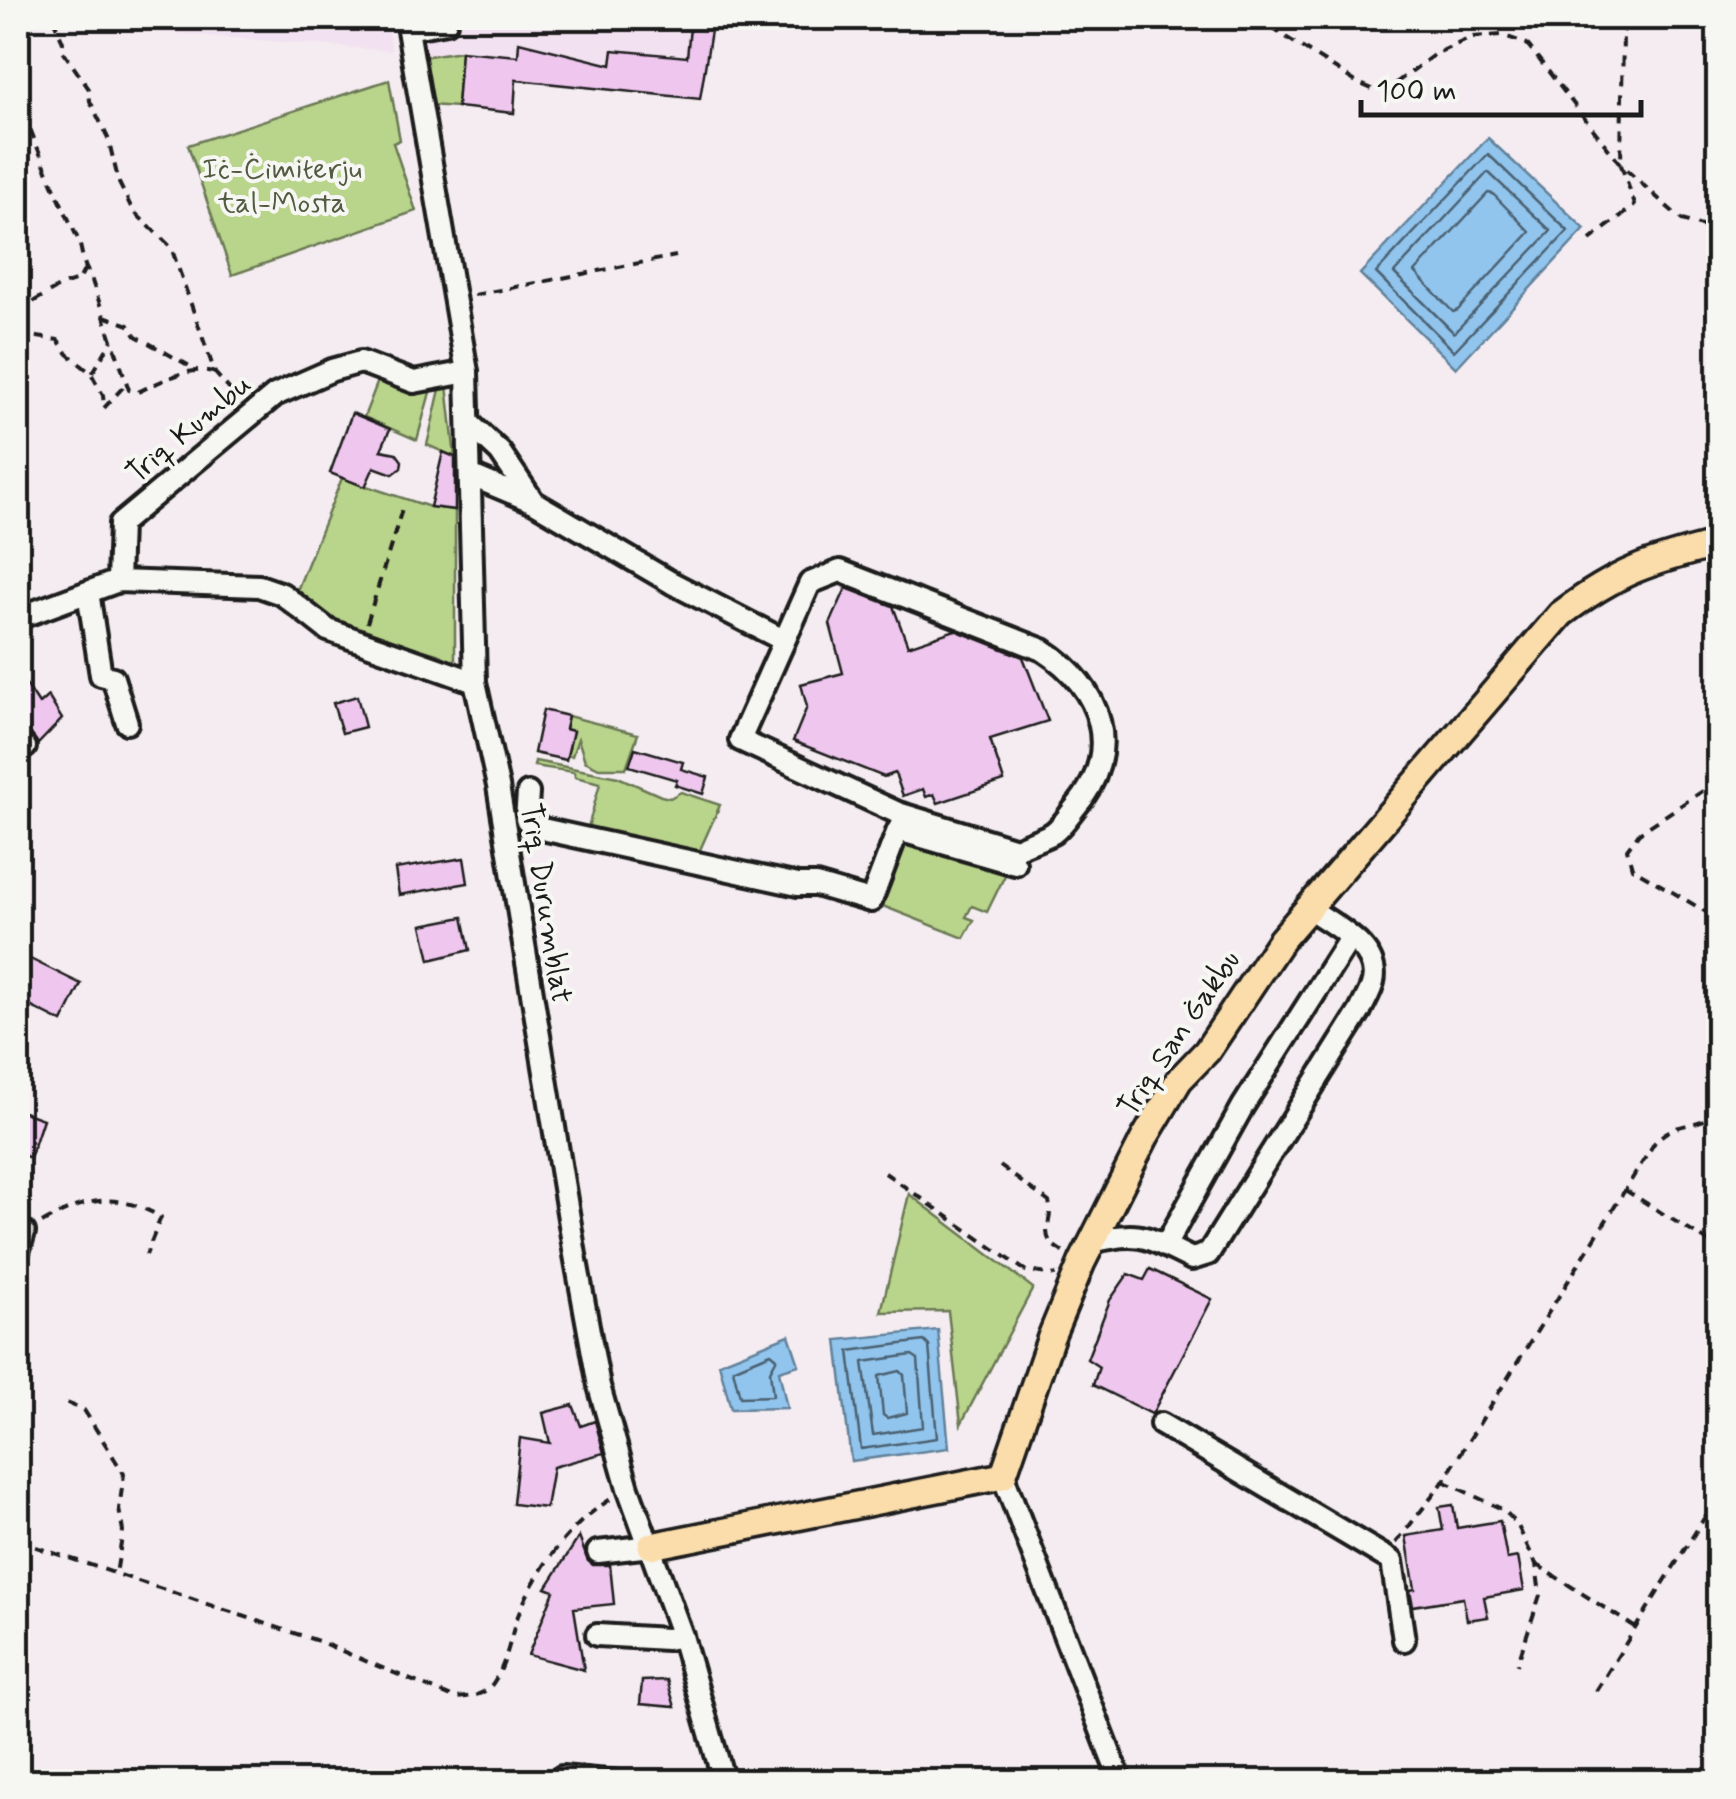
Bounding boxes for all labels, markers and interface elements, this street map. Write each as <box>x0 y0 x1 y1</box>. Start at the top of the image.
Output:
scale bar <box>1361 55 1641 117</box>
text: 100 m <box>1376 72 1457 111</box>
park label: Iċ-Ċimiterju tal-Mosta <box>202 150 362 223</box>
street label: Triq Kumbu <box>118 365 260 493</box>
street label: Triq Durumblat <box>510 800 581 1006</box>
street label: Triq San Ġakbu <box>1109 943 1249 1125</box>

